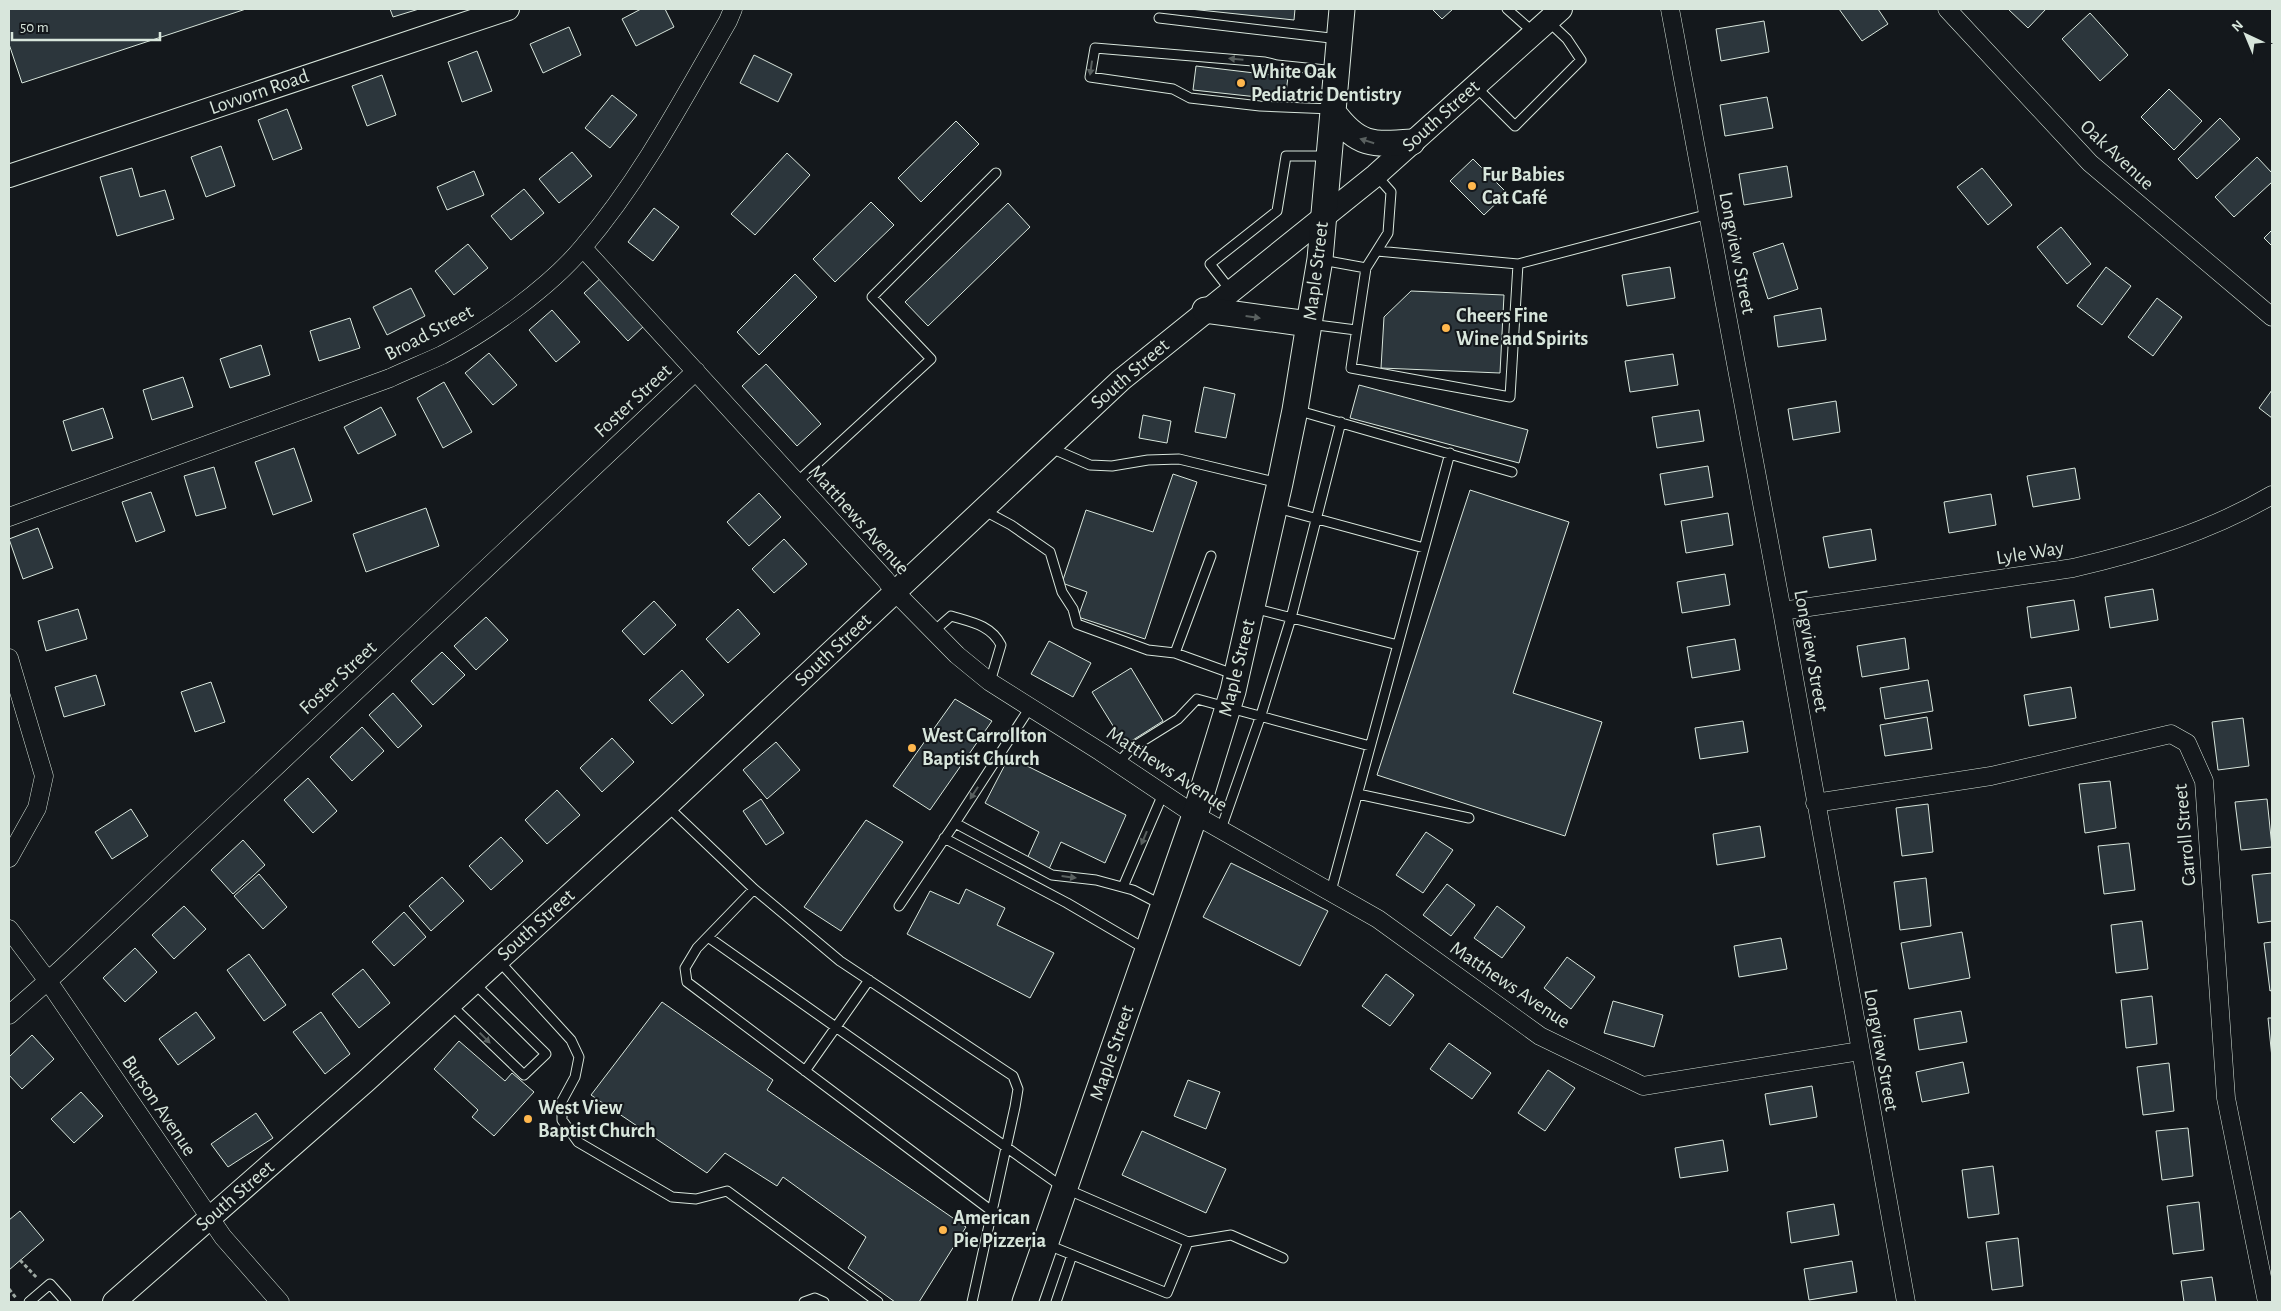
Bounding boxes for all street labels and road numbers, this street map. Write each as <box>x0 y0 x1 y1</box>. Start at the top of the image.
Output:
street label: Lovvorn Road <box>207 66 311 118</box>
street label: South Street <box>1399 76 1484 156</box>
street label: Oak Avenue <box>2076 116 2158 194</box>
street label: Longview Street <box>1715 190 1759 316</box>
street label: Maple Street <box>1300 220 1332 322</box>
street label: Broad Street <box>382 301 477 365</box>
street label: South Street <box>1087 334 1173 413</box>
street label: Foster Street <box>591 360 676 442</box>
street label: Matthews Avenue <box>805 461 913 579</box>
street label: Lyle Way <box>1995 538 2066 568</box>
street label: Longview Street <box>1790 588 1832 714</box>
street label: South Street <box>791 609 875 690</box>
street label: Maple Street <box>1215 617 1259 719</box>
street label: Foster Street <box>296 637 381 719</box>
street label: Matthews Avenue <box>1103 723 1231 815</box>
street label: Carroll Street <box>2171 782 2199 887</box>
street label: South Street <box>494 885 579 965</box>
street label: Matthews Avenue <box>1447 938 1573 1032</box>
street label: Longview Street <box>1860 987 1902 1113</box>
street label: Maple Street <box>1086 1002 1138 1103</box>
street label: Burson Avenue <box>118 1052 200 1160</box>
street label: South Street <box>192 1156 278 1235</box>

